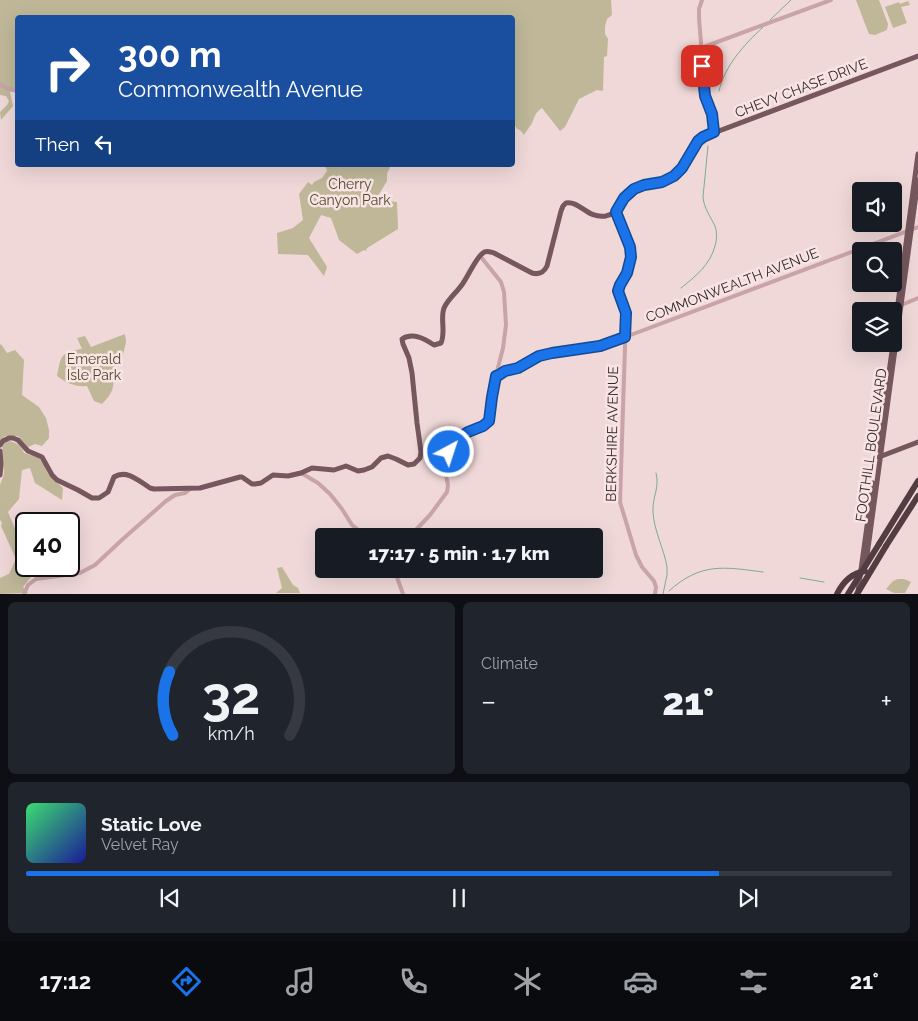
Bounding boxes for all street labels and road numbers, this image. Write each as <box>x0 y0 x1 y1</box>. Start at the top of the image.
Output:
street label: CHEVY CHASE DRIVE <box>732 55 870 121</box>
street label: COMMONWEALTH AVENUE <box>643 245 821 325</box>
street label: BERKSHIRE AVENUE <box>603 366 621 502</box>
street label: FOOTHILL BOULEVARD <box>852 367 890 523</box>

